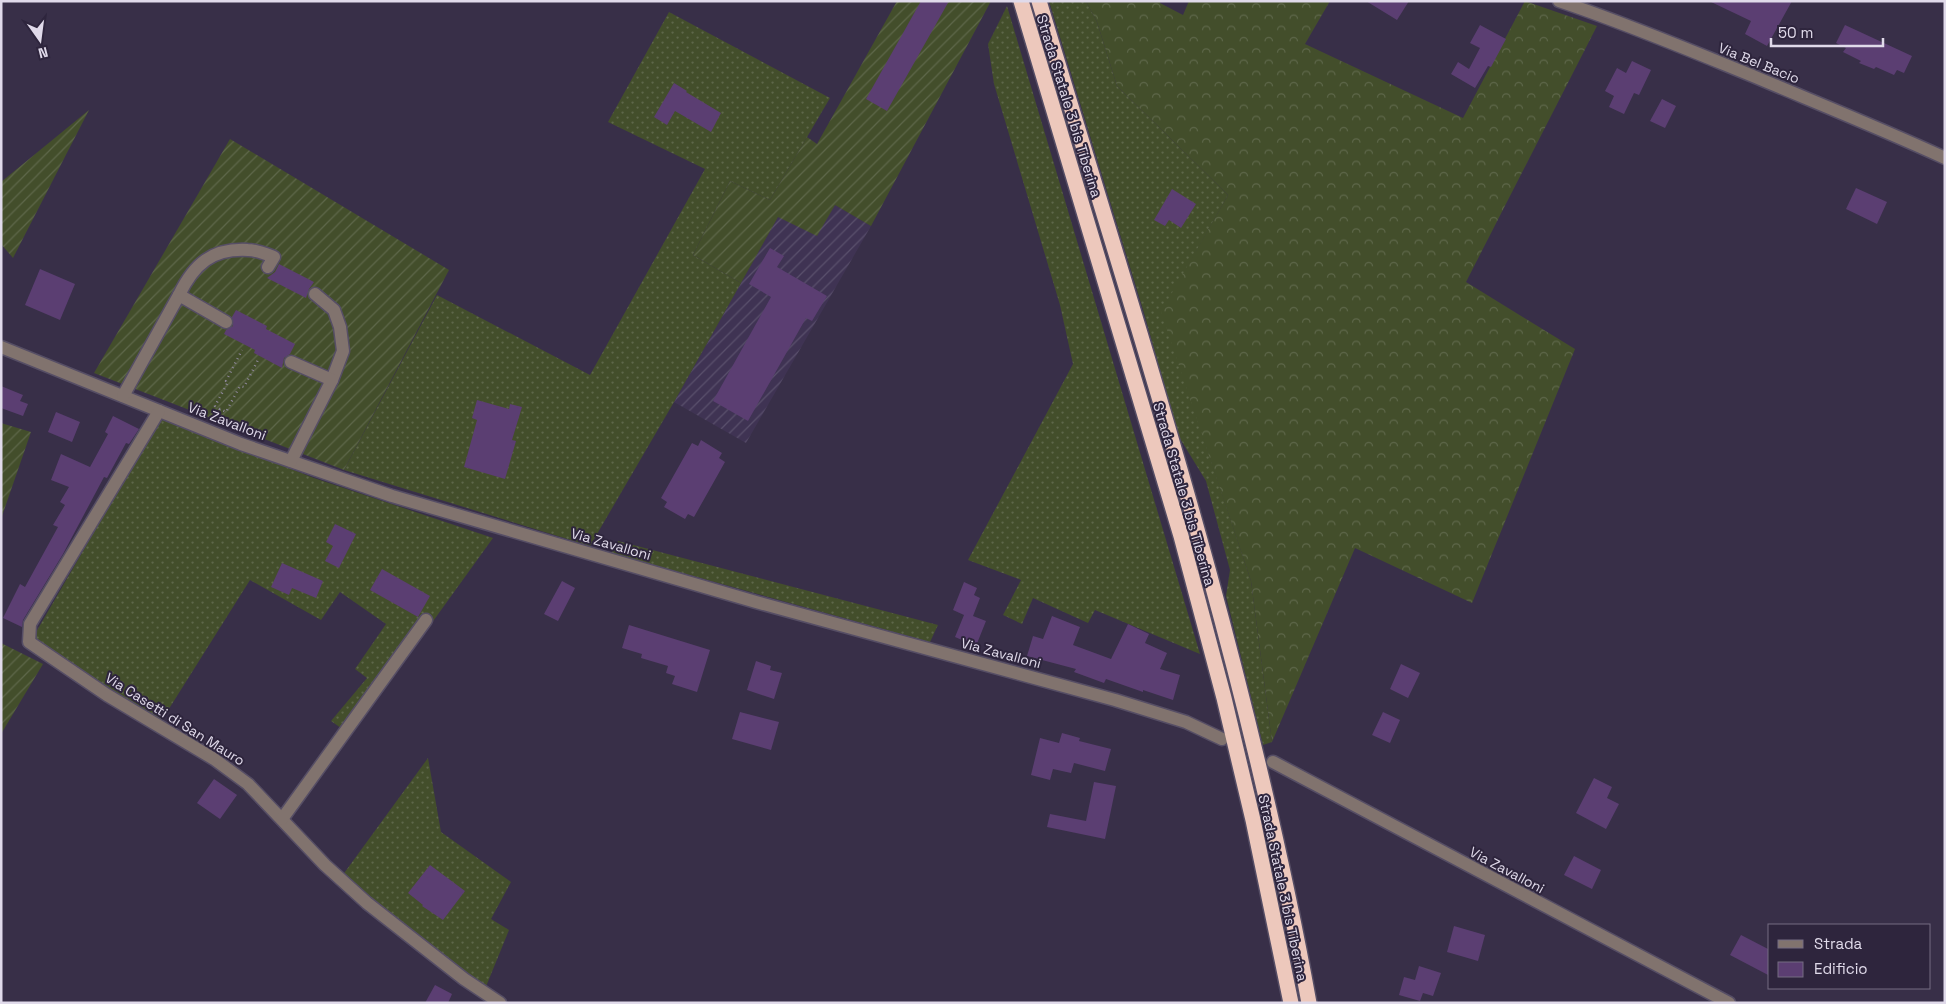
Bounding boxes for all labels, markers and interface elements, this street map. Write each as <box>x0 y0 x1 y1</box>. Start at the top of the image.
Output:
street label: Strada Statale 3 bis Tiberina <box>1033 12 1105 200</box>
north arrow <box>15 15 65 65</box>
scale bar <box>1771 15 1884 47</box>
text: 50 m <box>1778 23 1813 42</box>
street label: Via Bel Bacio <box>1716 39 1802 87</box>
text: N <box>36 43 50 62</box>
street label: Via Zavalloni <box>185 398 269 444</box>
street label: Strada Statale 3 bis Tiberina <box>1149 400 1219 588</box>
street label: Via Zavalloni <box>569 524 653 564</box>
street label: Via Zavalloni <box>959 634 1043 672</box>
street label: Via Casetti di San Mauro <box>102 669 248 769</box>
street label: Strada Statale 3 bis Tiberina <box>1254 793 1312 983</box>
street label: Via Zavalloni <box>1466 843 1548 897</box>
legend <box>1768 924 1931 989</box>
text: Strada <box>1814 934 1863 953</box>
text: Edificio <box>1814 959 1868 978</box>

